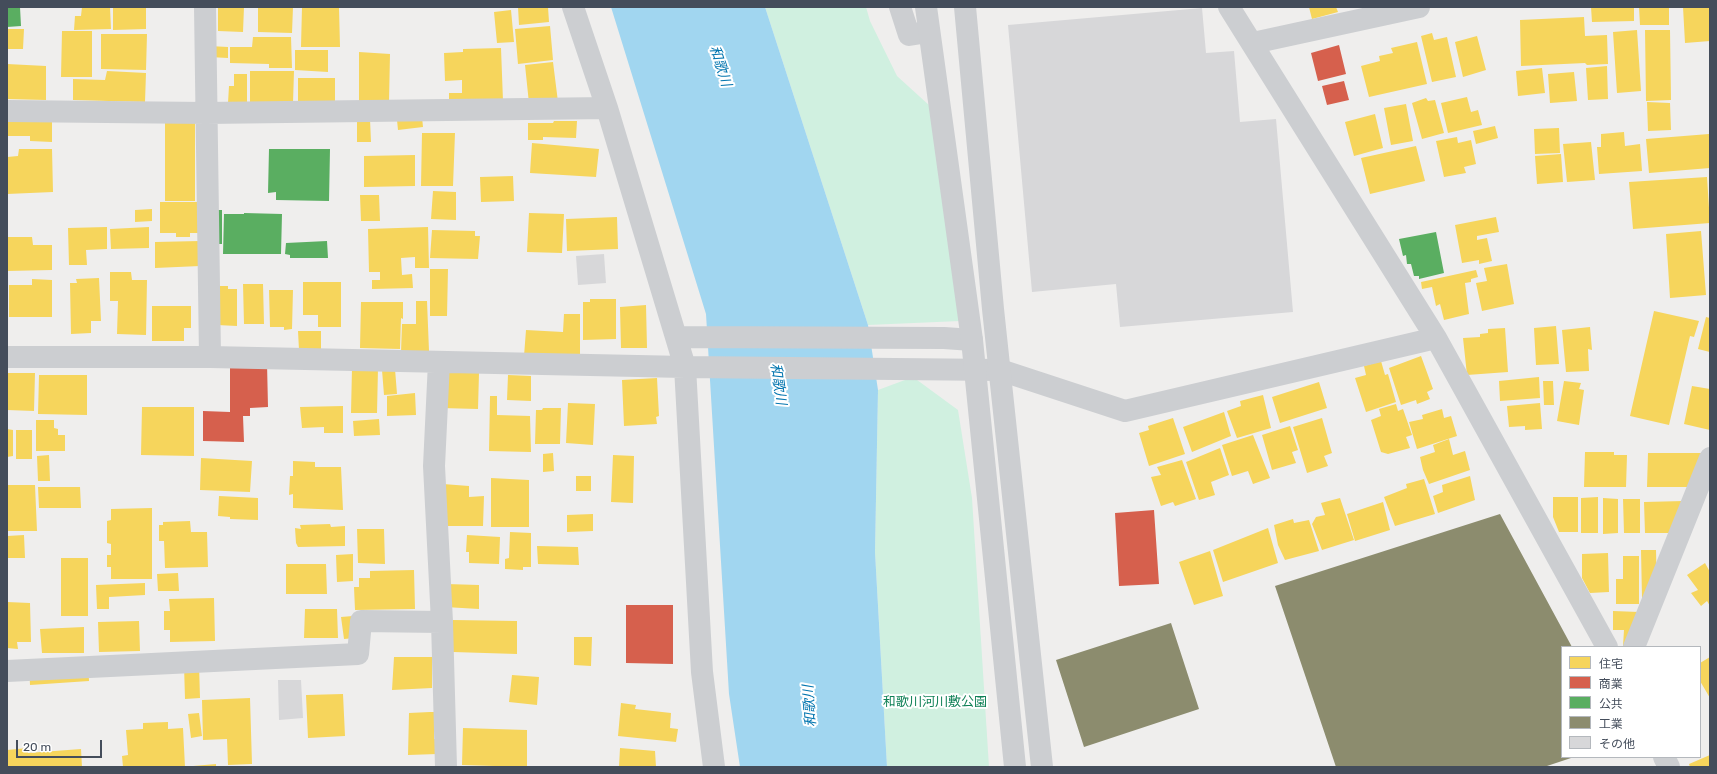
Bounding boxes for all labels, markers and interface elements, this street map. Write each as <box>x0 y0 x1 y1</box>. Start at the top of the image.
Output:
water label: 和歌川 <box>706 43 734 89</box>
water label: 和歌川 <box>767 362 789 406</box>
legend <box>1561 646 1701 758</box>
text: 住宅 <box>1599 657 1623 671</box>
text: 商業 <box>1599 677 1623 691</box>
water label: 和歌川 <box>800 684 820 728</box>
park label: 和歌川河川敷公園 <box>883 694 987 710</box>
text: 公共 <box>1599 697 1623 711</box>
text: 工業 <box>1599 717 1623 731</box>
scale bar <box>18 732 104 758</box>
text: その他 <box>1599 737 1635 751</box>
text: 20 m <box>23 740 51 754</box>

